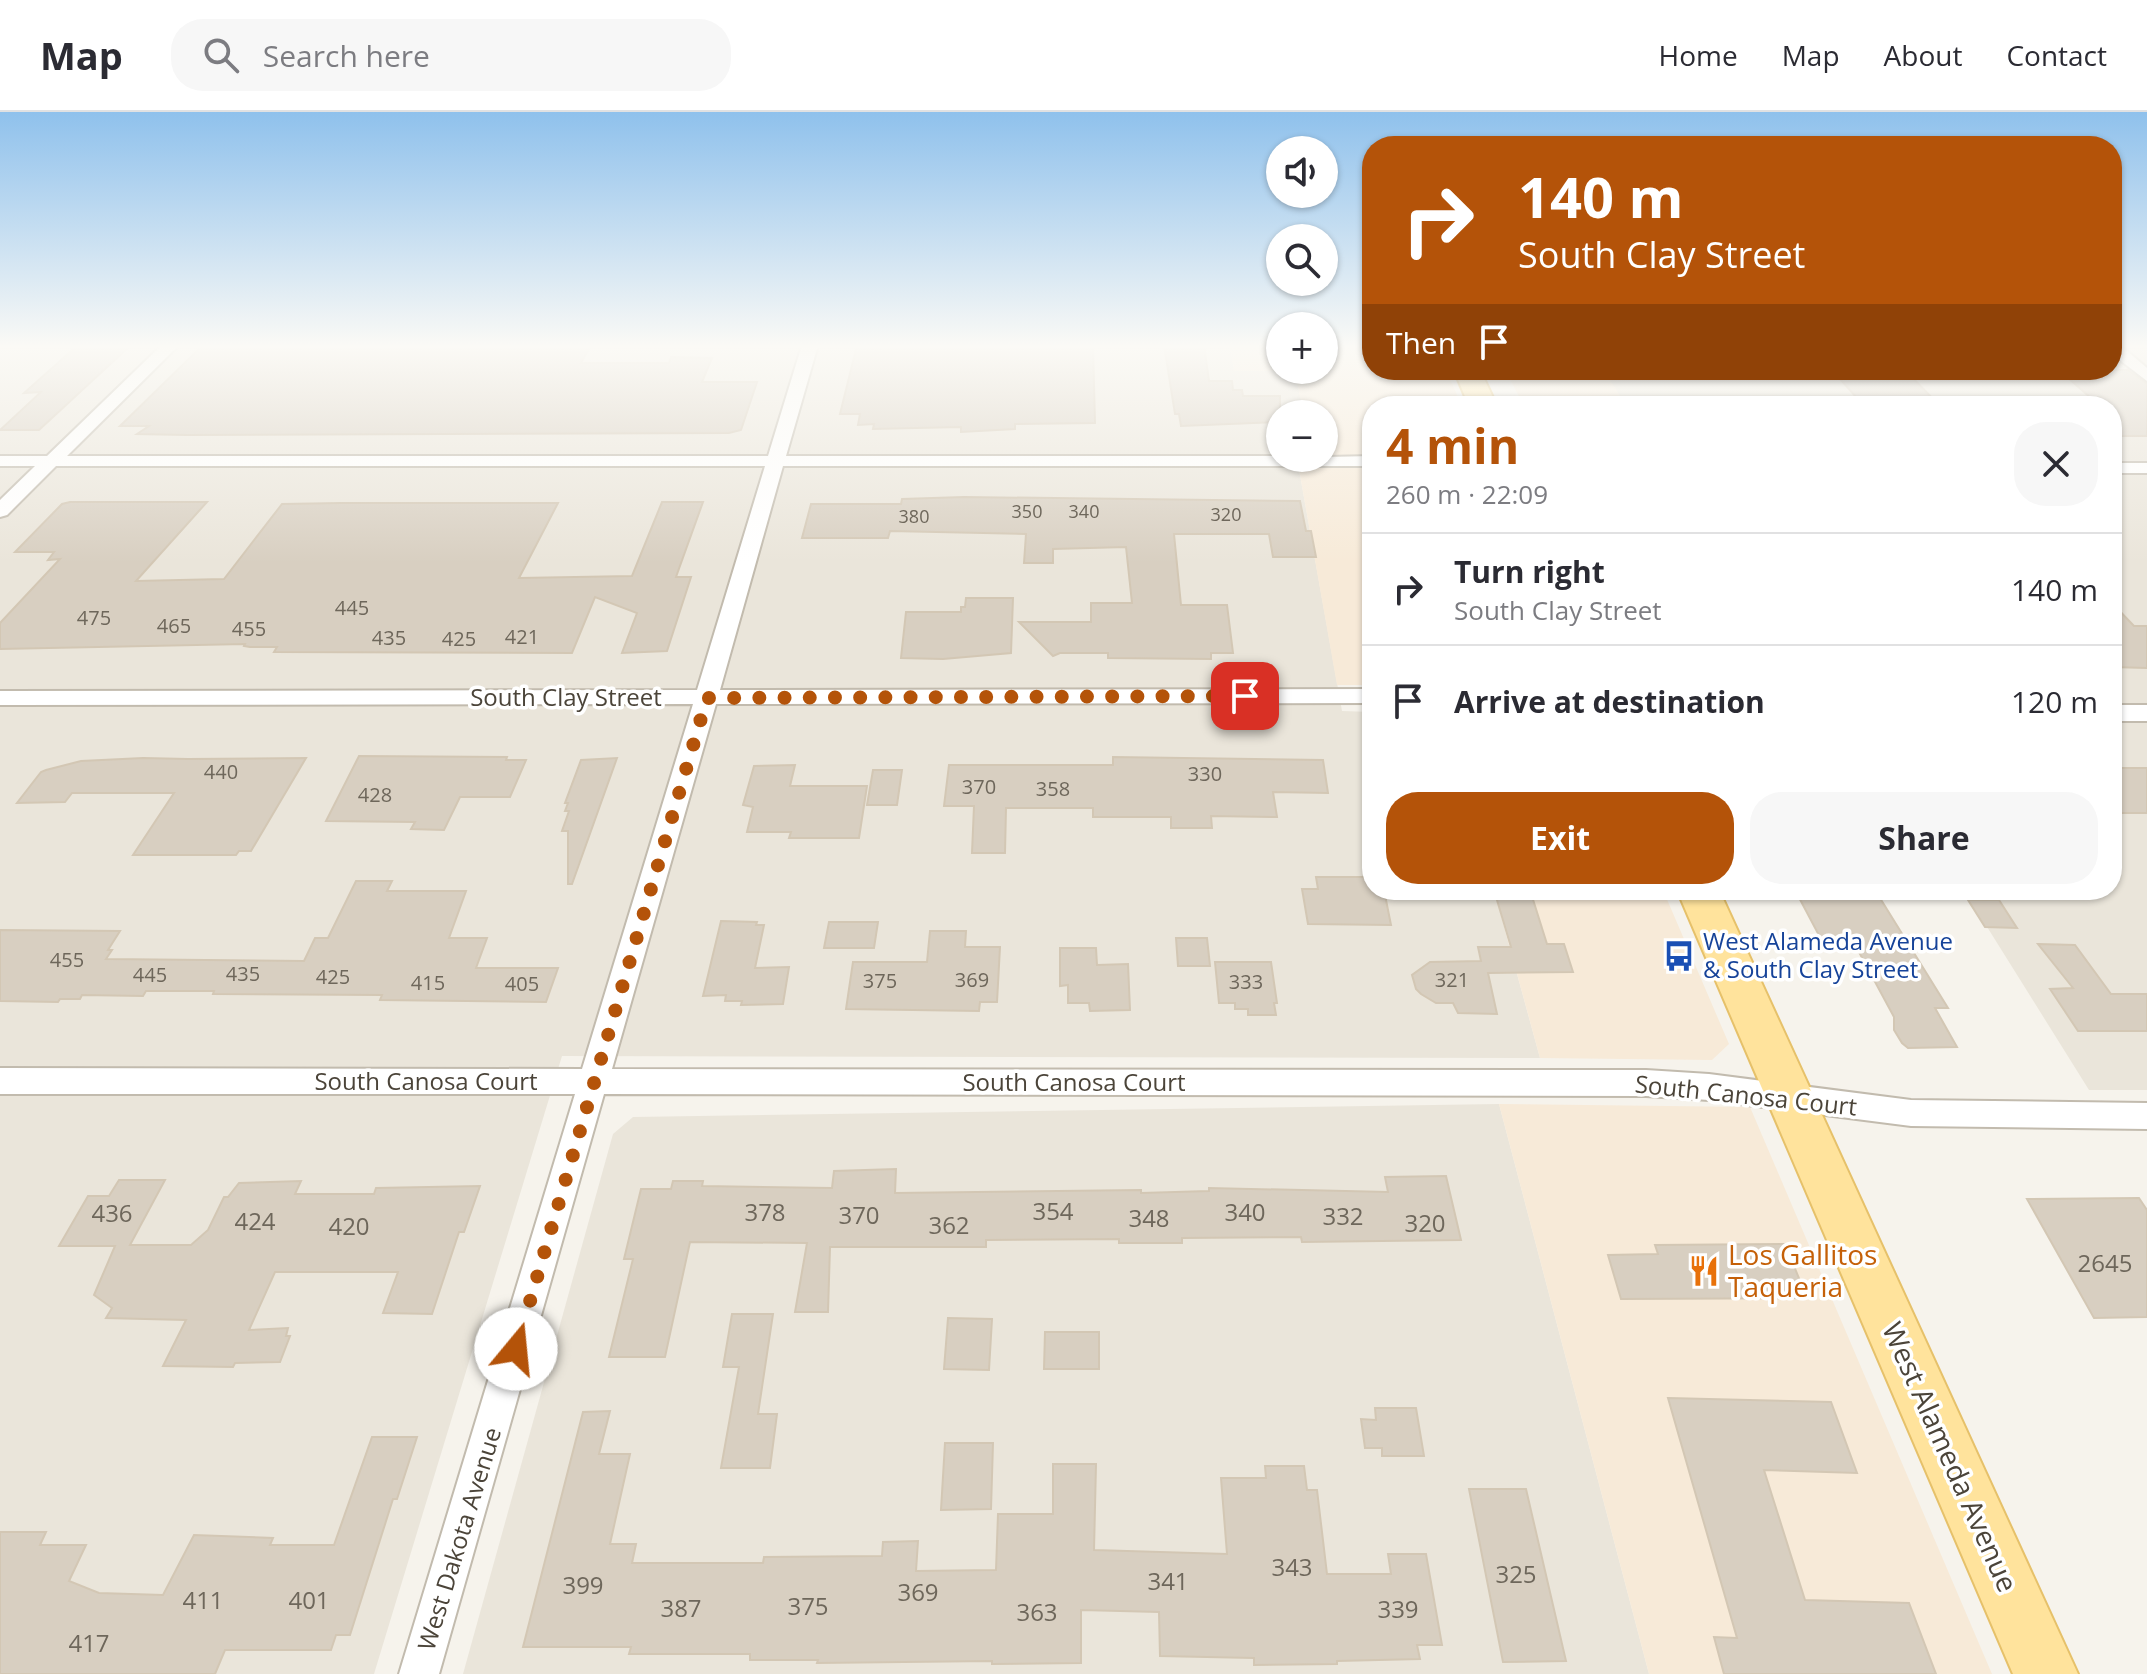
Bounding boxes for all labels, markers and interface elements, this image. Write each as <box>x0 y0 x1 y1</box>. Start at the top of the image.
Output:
search box <box>171 19 731 91</box>
text: Map <box>40 29 123 81</box>
icon: search <box>199 33 243 77</box>
text: Search here <box>263 35 430 76</box>
text: Home <box>1659 36 1738 74</box>
text: Map <box>1782 36 1840 74</box>
text: About <box>1884 36 1962 74</box>
text: Contact <box>2006 36 2107 74</box>
map controls <box>1266 136 1338 472</box>
button: sound <box>1266 136 1338 208</box>
text: 140 m <box>1518 158 1684 234</box>
icon: right <box>1386 168 1490 272</box>
button: search <box>1266 224 1338 296</box>
text: South Clay Street <box>1518 230 1805 279</box>
button: + <box>1266 312 1338 384</box>
icon: arrive <box>1472 320 1516 364</box>
text: Then <box>1386 322 1456 363</box>
button: − <box>1266 400 1338 472</box>
text: 4 min <box>1386 413 1519 478</box>
button: close <box>2014 422 2098 506</box>
text: 260 m · 22:09 <box>1386 476 1548 512</box>
house number: 350 <box>1012 499 1042 523</box>
house number: 340 <box>1069 499 1099 523</box>
house number: 320 <box>1211 502 1241 526</box>
house number: 380 <box>899 504 929 528</box>
text: Turn right <box>1454 551 1605 592</box>
icon: right <box>1386 567 1430 611</box>
text: 140 m <box>2011 569 2098 610</box>
text: South Clay Street <box>1454 592 1662 628</box>
house number: 445 <box>335 594 369 621</box>
house number: 475 <box>77 604 111 631</box>
house number: 465 <box>157 612 191 639</box>
house number: 455 <box>232 615 266 642</box>
house number: 421 <box>505 623 539 650</box>
house number: 435 <box>372 624 406 651</box>
house number: 425 <box>442 625 476 652</box>
pin <box>1211 662 1279 730</box>
icon: arrive <box>1223 674 1267 718</box>
icon: arrive <box>1386 679 1430 723</box>
street label: South Clay Street <box>470 680 662 713</box>
text: Arrive at destination <box>1454 681 1765 722</box>
text: 120 m <box>2011 681 2098 722</box>
house number: 440 <box>204 758 238 785</box>
house number: 330 <box>1188 760 1222 787</box>
house number: 370 <box>962 773 996 800</box>
house number: 358 <box>1036 775 1070 802</box>
house number: 428 <box>358 781 392 808</box>
button: Exit <box>1386 792 1734 884</box>
button: Share <box>1750 792 2098 884</box>
place label: West Alameda Avenue & South Clay Street <box>1703 924 1953 985</box>
bus stop icon: West Alameda Avenue & South Clay Street <box>1662 939 1696 973</box>
house number: 455 <box>50 946 84 973</box>
house number: 435 <box>226 960 260 987</box>
house number: 445 <box>133 961 167 988</box>
house number: 425 <box>316 963 350 990</box>
house number: 369 <box>955 966 989 993</box>
house number: 321 <box>1435 966 1469 993</box>
house number: 375 <box>863 967 897 994</box>
house number: 333 <box>1229 968 1263 995</box>
house number: 415 <box>411 969 445 996</box>
house number: 405 <box>505 970 539 997</box>
street label: South Canosa Court <box>314 1064 538 1097</box>
street label: South Canosa Court <box>962 1065 1186 1098</box>
street label: South Canosa Court <box>1634 1066 1859 1123</box>
house number: 354 <box>1032 1194 1074 1227</box>
house number: 378 <box>744 1195 786 1228</box>
house number: 340 <box>1224 1195 1266 1228</box>
house number: 436 <box>91 1196 133 1229</box>
house number: 370 <box>838 1198 880 1231</box>
house number: 332 <box>1322 1199 1364 1232</box>
house number: 348 <box>1128 1201 1170 1234</box>
house number: 424 <box>234 1204 276 1237</box>
house number: 320 <box>1404 1206 1446 1239</box>
house number: 362 <box>928 1208 970 1241</box>
house number: 420 <box>328 1209 370 1242</box>
place label: Los Gallitos Taqueria <box>1728 1235 1877 1305</box>
house number: 2645 <box>2078 1246 2132 1279</box>
restaurant icon: Los Gallitos Taqueria <box>1687 1254 1721 1288</box>
position arrow <box>474 1307 558 1391</box>
street label: West Alameda Avenue <box>1874 1316 2028 1598</box>
street label: West Dakota Avenue <box>409 1423 508 1654</box>
house number: 343 <box>1271 1550 1313 1583</box>
house number: 325 <box>1495 1557 1537 1590</box>
house number: 341 <box>1147 1564 1189 1597</box>
house number: 399 <box>562 1568 604 1601</box>
house number: 369 <box>897 1575 939 1608</box>
house number: 411 <box>182 1583 224 1616</box>
house number: 401 <box>288 1583 330 1616</box>
house number: 375 <box>787 1589 829 1622</box>
house number: 387 <box>660 1591 702 1624</box>
house number: 339 <box>1377 1592 1419 1625</box>
house number: 363 <box>1016 1595 1058 1628</box>
house number: 417 <box>68 1626 110 1659</box>

